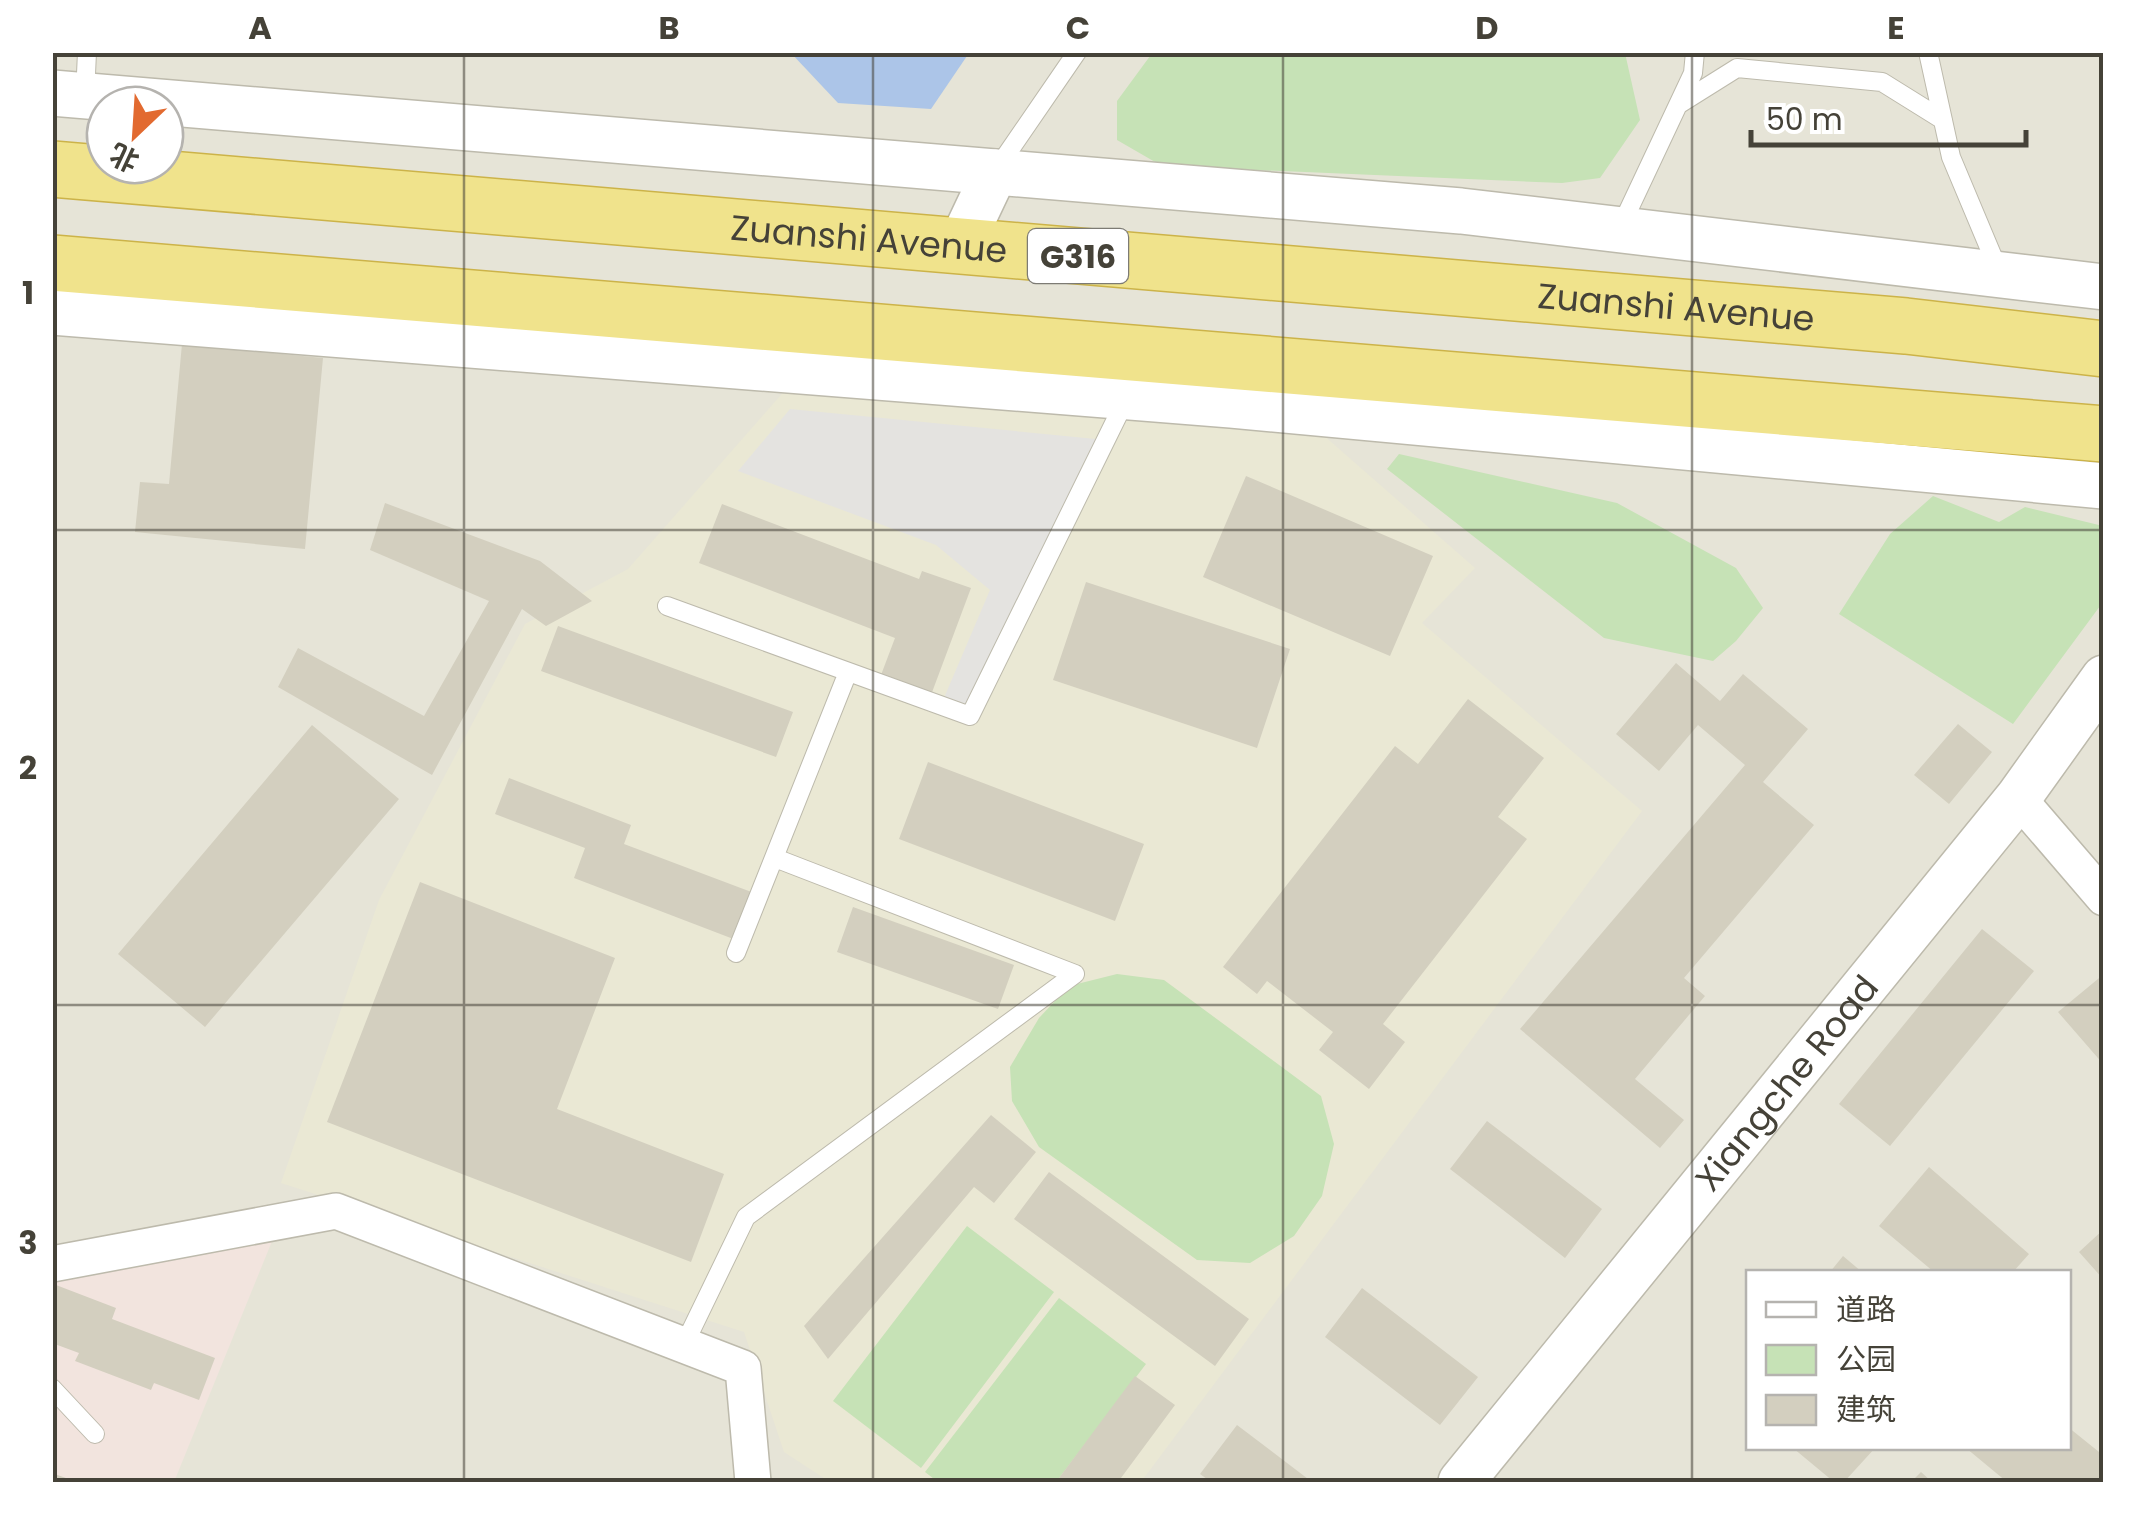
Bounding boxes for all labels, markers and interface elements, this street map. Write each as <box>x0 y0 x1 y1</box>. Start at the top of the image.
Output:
text: A <box>248 5 272 50</box>
text: B <box>658 5 680 50</box>
text: C <box>1066 5 1090 50</box>
text: D <box>1475 5 1499 50</box>
text: E <box>1887 5 1905 50</box>
north arrow <box>85 85 185 185</box>
scale bar <box>1751 85 2026 147</box>
text: 50 m <box>1766 98 1843 141</box>
text: 北 <box>104 134 146 181</box>
street label: Zuanshi Avenue <box>729 202 1009 274</box>
road number: G316 <box>1028 229 1128 283</box>
text: 1 <box>22 270 34 315</box>
street label: Zuanshi Avenue <box>1536 270 1817 343</box>
text: 2 <box>19 745 37 790</box>
street label: Xiangche Road <box>1683 964 1889 1201</box>
text: 3 <box>18 1220 38 1265</box>
legend <box>1746 1270 2071 1450</box>
text: 道路 <box>1836 1288 1896 1331</box>
text: 公园 <box>1836 1338 1896 1381</box>
text: 建筑 <box>1836 1388 1896 1431</box>

